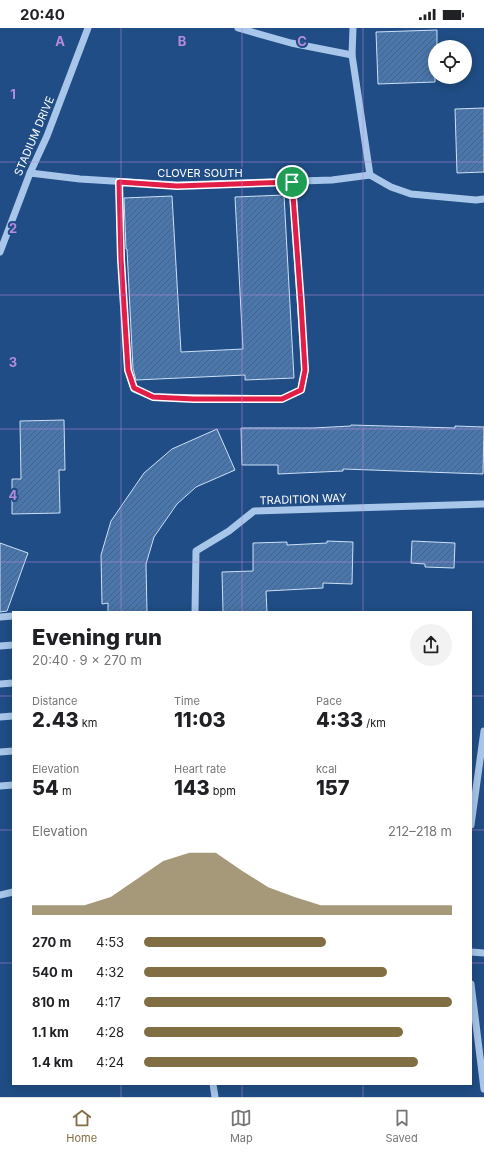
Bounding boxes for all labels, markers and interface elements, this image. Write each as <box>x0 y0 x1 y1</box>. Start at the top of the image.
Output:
text: 20:40 <box>20 5 65 24</box>
text: A <box>55 33 65 49</box>
text: B <box>178 33 187 49</box>
text: C <box>297 33 307 49</box>
map controls <box>428 40 472 84</box>
button: locate <box>428 40 472 84</box>
text: 1 <box>10 86 16 102</box>
street label: STADIUM DRIVE <box>11 94 57 178</box>
pin <box>275 165 309 199</box>
street label: CLOVER SOUTH <box>157 166 243 180</box>
icon: arrive <box>281 171 303 193</box>
text: 2 <box>9 220 17 236</box>
text: 3 <box>9 354 17 370</box>
text: 4 <box>9 487 18 503</box>
street label: TRADITION WAY <box>259 490 347 508</box>
text: Evening run <box>32 624 162 650</box>
button: share <box>410 624 452 666</box>
text: 20:40 · 9 × 270 m <box>32 652 142 668</box>
text: Distance <box>32 694 77 708</box>
text: Time <box>174 694 200 708</box>
text: Pace <box>316 694 342 708</box>
text: 2.43 <box>32 708 79 732</box>
text: 11:03 <box>174 708 226 732</box>
text: 4:33 <box>316 708 363 732</box>
text: km <box>79 716 98 730</box>
text: /km <box>363 716 386 730</box>
text: Elevation <box>32 762 79 776</box>
text: Heart rate <box>174 762 226 776</box>
text: kcal <box>316 762 337 776</box>
text: 54 <box>32 776 59 800</box>
text: 143 <box>174 776 210 800</box>
text: 157 <box>316 776 350 800</box>
text: m <box>59 784 72 798</box>
text: bpm <box>210 784 236 798</box>
text: Elevation <box>32 823 88 839</box>
text: 212–218 m <box>388 823 452 839</box>
text: 270 m <box>32 934 71 950</box>
text: 4:53 <box>96 934 124 950</box>
text: 540 m <box>32 964 73 980</box>
text: 4:32 <box>96 964 124 980</box>
text: 810 m <box>32 994 70 1010</box>
text: 4:17 <box>96 994 121 1010</box>
text: 1.1 km <box>32 1024 69 1040</box>
text: 4:28 <box>96 1024 124 1040</box>
text: 1.4 km <box>32 1054 73 1070</box>
text: 4:24 <box>96 1054 124 1070</box>
tab: Home <box>66 1107 97 1145</box>
tab: Map <box>230 1107 253 1145</box>
tab: Saved <box>385 1107 418 1145</box>

